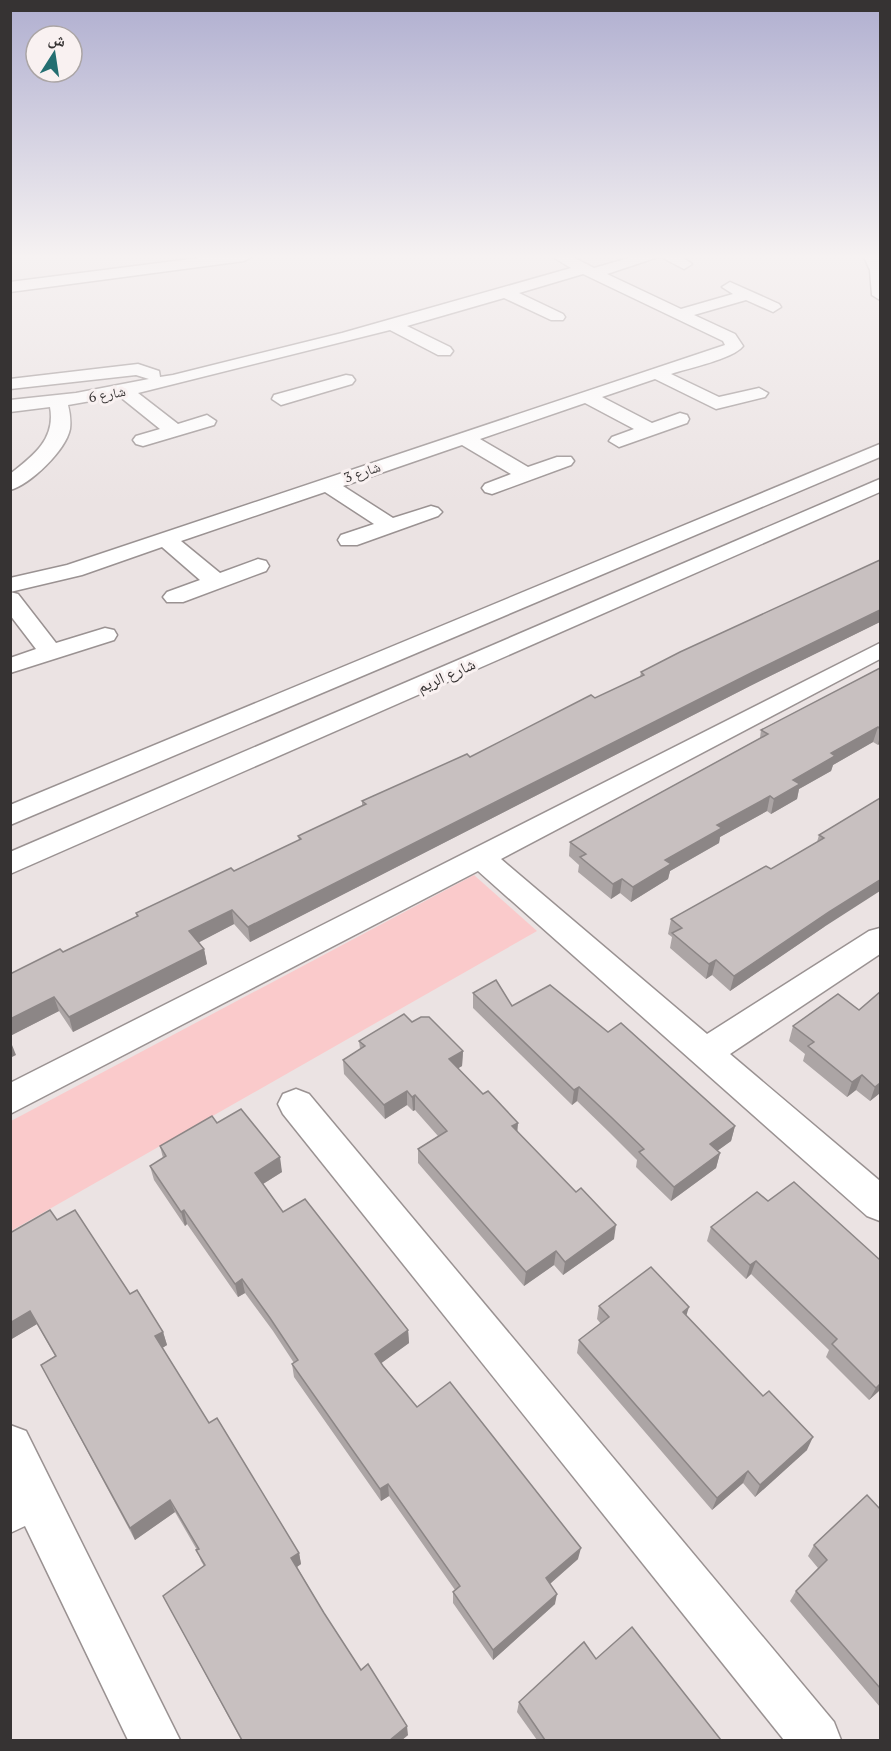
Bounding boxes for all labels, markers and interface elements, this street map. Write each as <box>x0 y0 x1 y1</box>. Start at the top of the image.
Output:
north arrow <box>24 24 84 84</box>
text: ش <box>47 27 68 52</box>
street label: شارع 6 <box>87 381 127 407</box>
street label: شارع 3 <box>341 456 383 488</box>
street label: شارع الريم <box>413 652 479 698</box>

